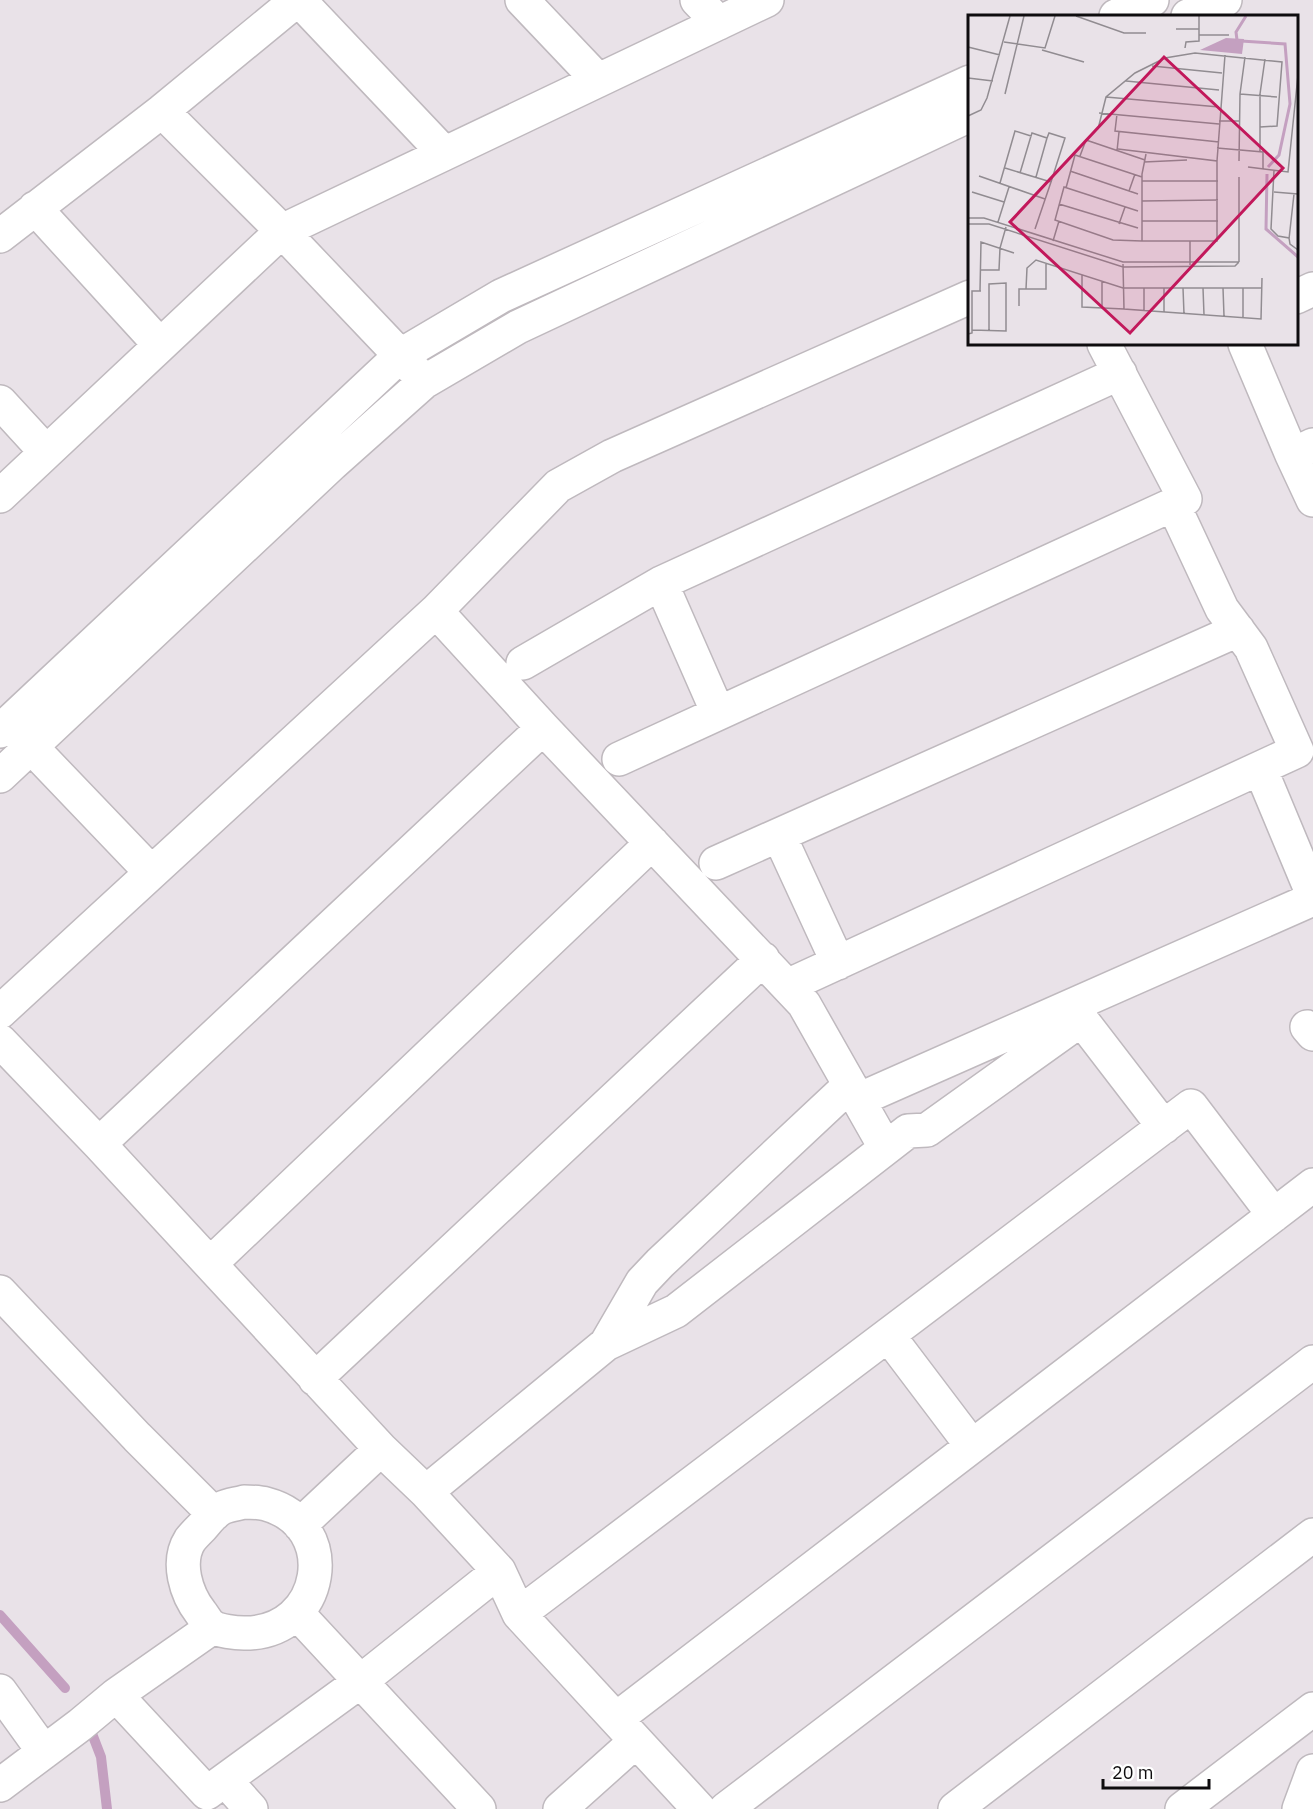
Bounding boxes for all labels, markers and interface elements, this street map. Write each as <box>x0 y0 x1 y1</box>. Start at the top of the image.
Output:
inset map <box>968 15 1298 345</box>
scale bar <box>1103 1752 1210 1790</box>
text: 20 m <box>1112 1761 1154 1784</box>

